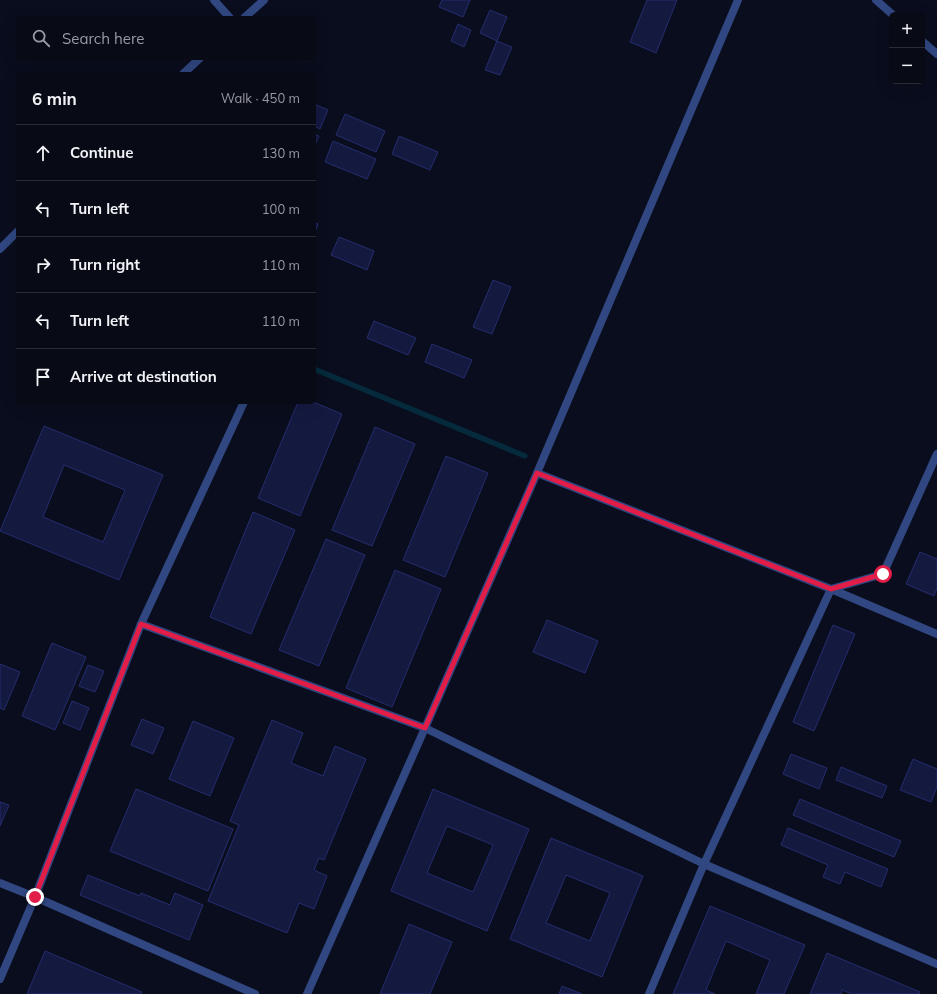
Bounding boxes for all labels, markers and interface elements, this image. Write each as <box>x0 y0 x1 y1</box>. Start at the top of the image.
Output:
map controls <box>889 12 925 84</box>
button: + <box>889 12 925 48</box>
search box <box>16 16 316 60</box>
icon: search <box>30 27 52 49</box>
text: Search here <box>62 29 144 48</box>
button: − <box>889 48 925 84</box>
text: 6 min <box>32 88 77 109</box>
text: Walk · 450 m <box>221 90 300 106</box>
icon: ahead <box>32 142 54 164</box>
text: Continue <box>70 143 133 162</box>
text: 130 m <box>262 145 300 161</box>
icon: left <box>32 198 54 220</box>
text: Turn left <box>70 199 129 218</box>
text: 100 m <box>262 201 300 217</box>
icon: right <box>32 254 54 276</box>
text: Turn right <box>70 255 140 274</box>
text: 110 m <box>262 257 300 273</box>
icon: left <box>32 310 54 332</box>
text: Turn left <box>70 311 129 330</box>
text: 110 m <box>262 313 300 329</box>
icon: arrive <box>32 366 54 388</box>
text: Arrive at destination <box>70 367 217 386</box>
route start <box>874 565 892 583</box>
route end <box>26 888 44 906</box>

